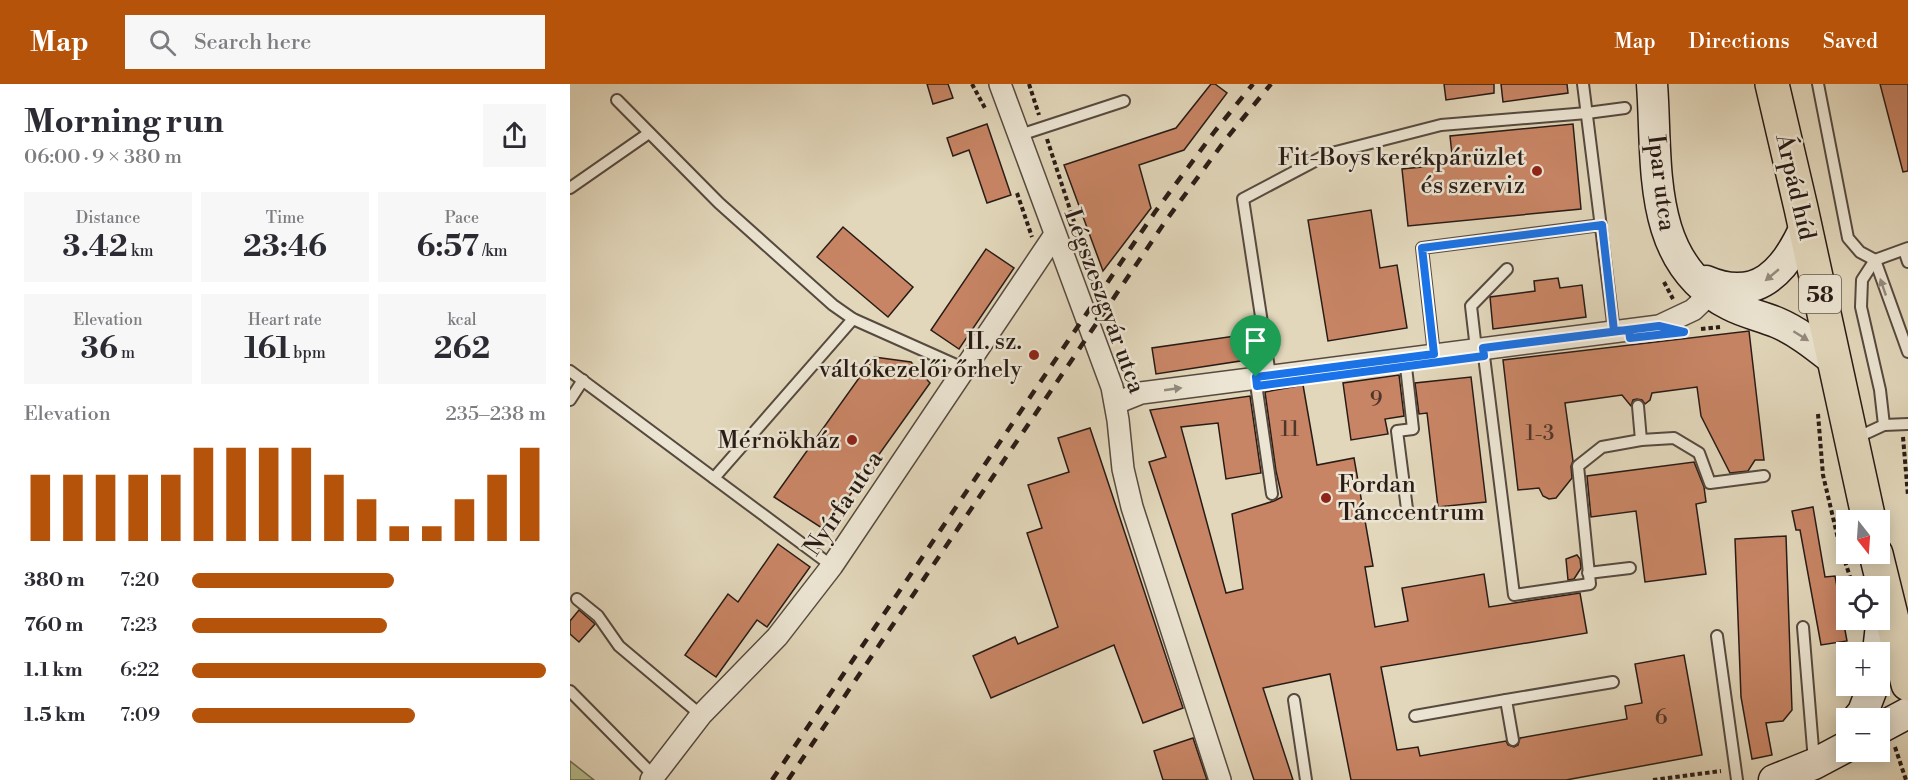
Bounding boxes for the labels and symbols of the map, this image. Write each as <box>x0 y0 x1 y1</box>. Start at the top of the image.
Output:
street label: Árpád híd <box>1768 130 1823 244</box>
street label: Ipar utca <box>1640 133 1682 234</box>
place label: Fit-Boys kerékpárüzlet és szerviz <box>1278 143 1525 201</box>
marker: Fit-Boys kerékpárüzlet és szerviz <box>1530 164 1544 178</box>
street label: Légszeszgyár utca <box>1057 205 1152 399</box>
one-way arrow <box>1765 268 1780 280</box>
road number: 58 <box>1799 275 1841 313</box>
one-way arrow <box>1878 278 1888 296</box>
pin <box>1230 315 1281 377</box>
place label: II. sz. váltókezelői őrhely <box>818 327 1022 385</box>
one-way arrow <box>1793 331 1809 342</box>
marker: II. sz. váltókezelői őrhely <box>1027 348 1041 362</box>
one-way arrow <box>1163 384 1182 393</box>
house number: 9 <box>1370 387 1382 413</box>
house number: 11 <box>1281 417 1299 443</box>
house number: 1-3 <box>1526 421 1554 447</box>
place label: Mérnökház <box>718 426 840 456</box>
marker: Mérnökház <box>845 433 859 447</box>
street label: Nyírfa utca <box>798 445 890 562</box>
place label: Fordan Tánccentrum <box>1338 470 1485 528</box>
marker: Fordan Tánccentrum <box>1319 491 1333 505</box>
north arrow <box>1836 510 1890 564</box>
house number: 6 <box>1655 705 1668 731</box>

